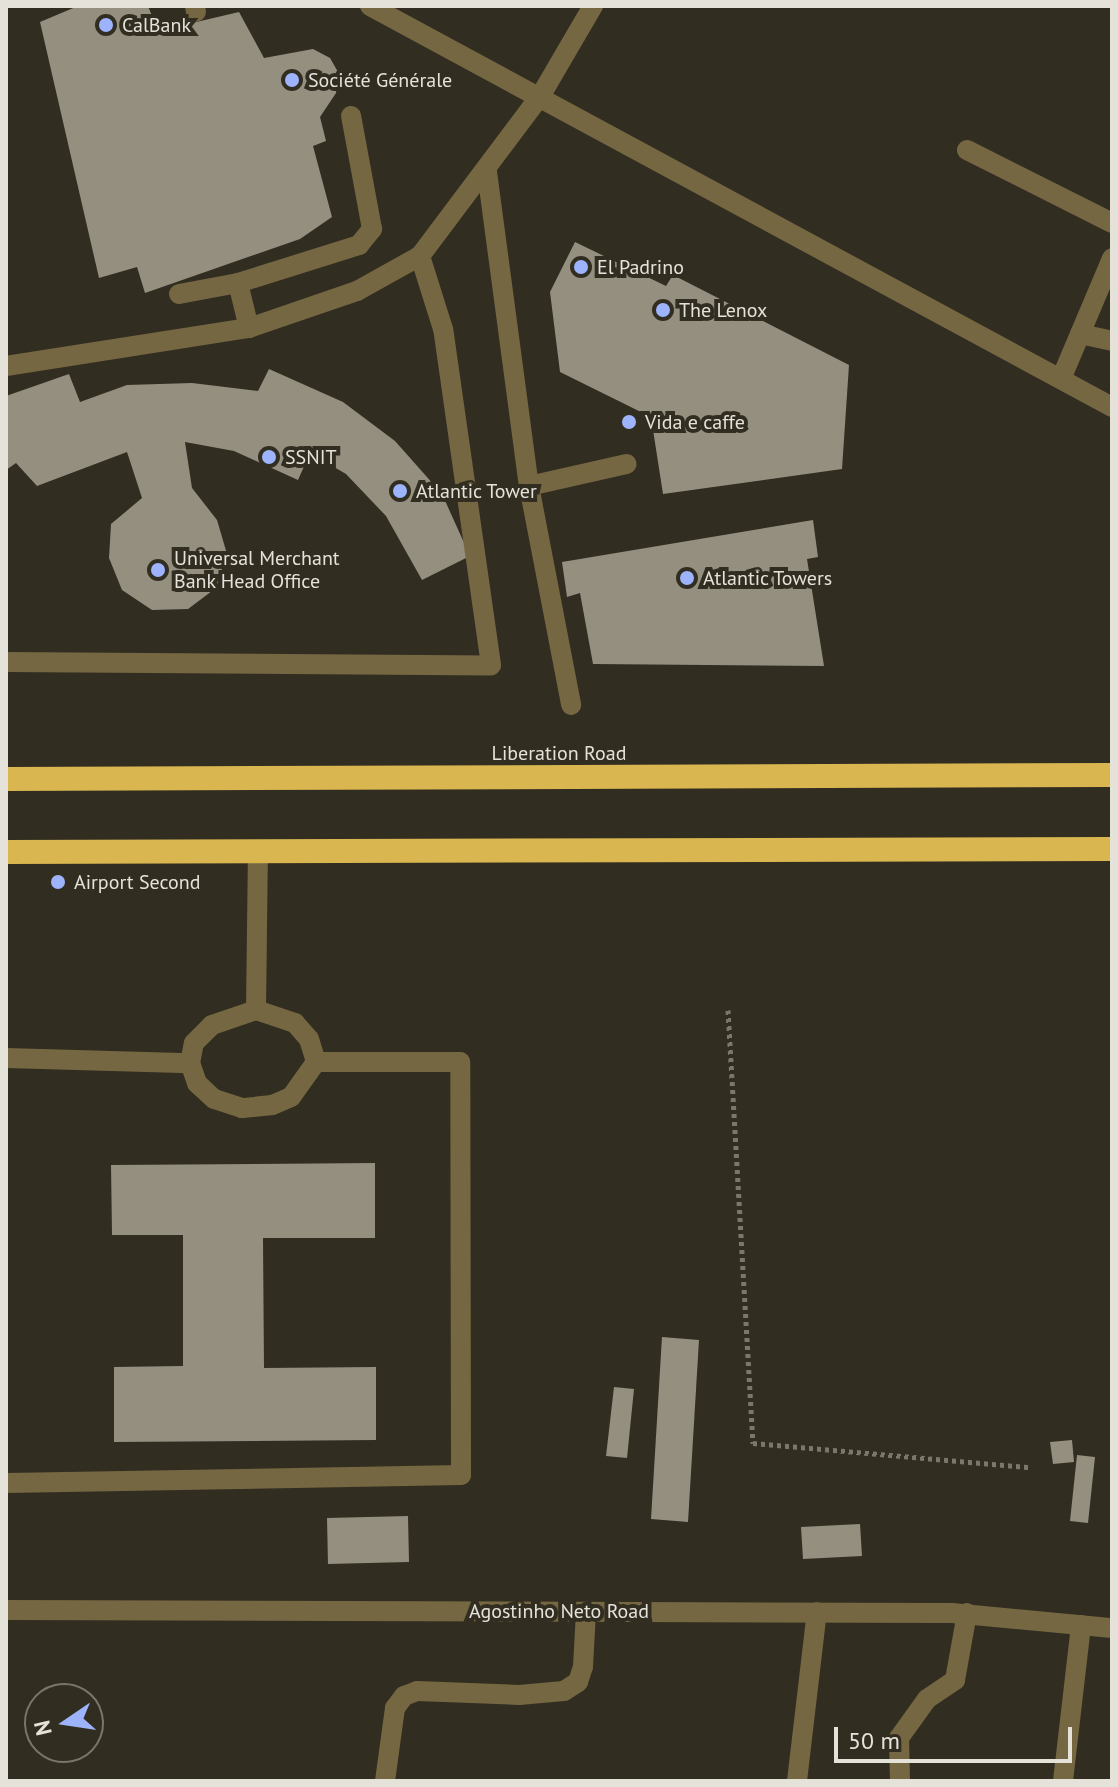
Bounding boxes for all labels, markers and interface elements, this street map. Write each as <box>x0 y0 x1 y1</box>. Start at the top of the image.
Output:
place label: CalBank <box>122 13 191 37</box>
marker: CalBank <box>97 16 115 34</box>
place label: Société Générale <box>308 68 452 92</box>
marker: Société Générale <box>283 71 301 89</box>
place label: El Padrino <box>597 255 684 279</box>
marker: El Padrino <box>572 258 590 276</box>
place label: The Lenox <box>679 298 767 322</box>
marker: The Lenox <box>654 301 672 319</box>
place label: Vida e caffe <box>645 410 745 434</box>
marker: Vida e caffe <box>620 413 638 431</box>
place label: SSNIT <box>285 445 337 469</box>
marker: SSNIT <box>260 448 278 466</box>
place label: Atlantic Tower <box>416 479 538 503</box>
marker: Atlantic Tower <box>391 482 409 500</box>
place label: Universal Merchant Bank Head Office <box>174 546 340 593</box>
marker: Universal Merchant Bank Head Office <box>149 561 167 579</box>
place label: Atlantic Towers <box>703 566 833 590</box>
marker: Atlantic Towers <box>678 569 696 587</box>
street label: Liberation Road <box>492 741 626 765</box>
place label: Airport Second <box>74 870 200 894</box>
marker: Airport Second <box>49 873 67 891</box>
street label: Agostinho Neto Road <box>469 1599 649 1623</box>
north arrow <box>24 1683 104 1763</box>
scale bar <box>838 1711 1076 1761</box>
text: N <box>27 1718 58 1738</box>
text: 50 m <box>848 1725 900 1756</box>

